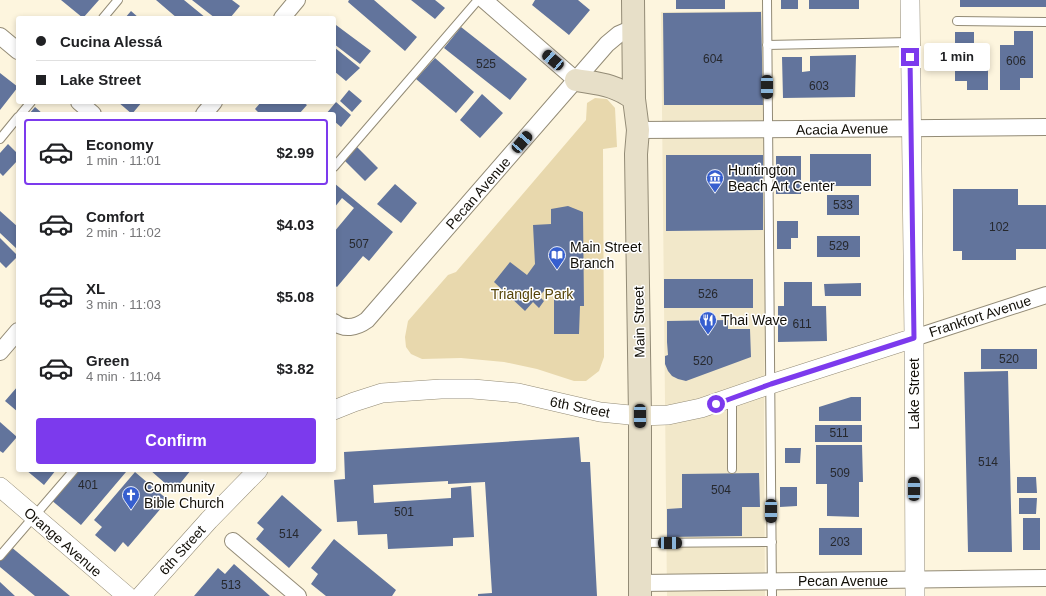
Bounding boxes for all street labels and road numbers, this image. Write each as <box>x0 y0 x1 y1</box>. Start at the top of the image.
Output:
street label: Acacia Avenue <box>796 120 889 138</box>
street label: Pecan Avenue <box>442 154 514 232</box>
street label: Main Street <box>630 286 648 358</box>
street label: Frankfort Avenue <box>927 292 1033 340</box>
street label: Lake Street <box>906 358 922 430</box>
street label: 6th Street <box>549 393 611 421</box>
street label: Orange Avenue <box>21 504 105 580</box>
street label: 6th Street <box>156 522 208 578</box>
street label: Pecan Avenue <box>798 573 888 589</box>

